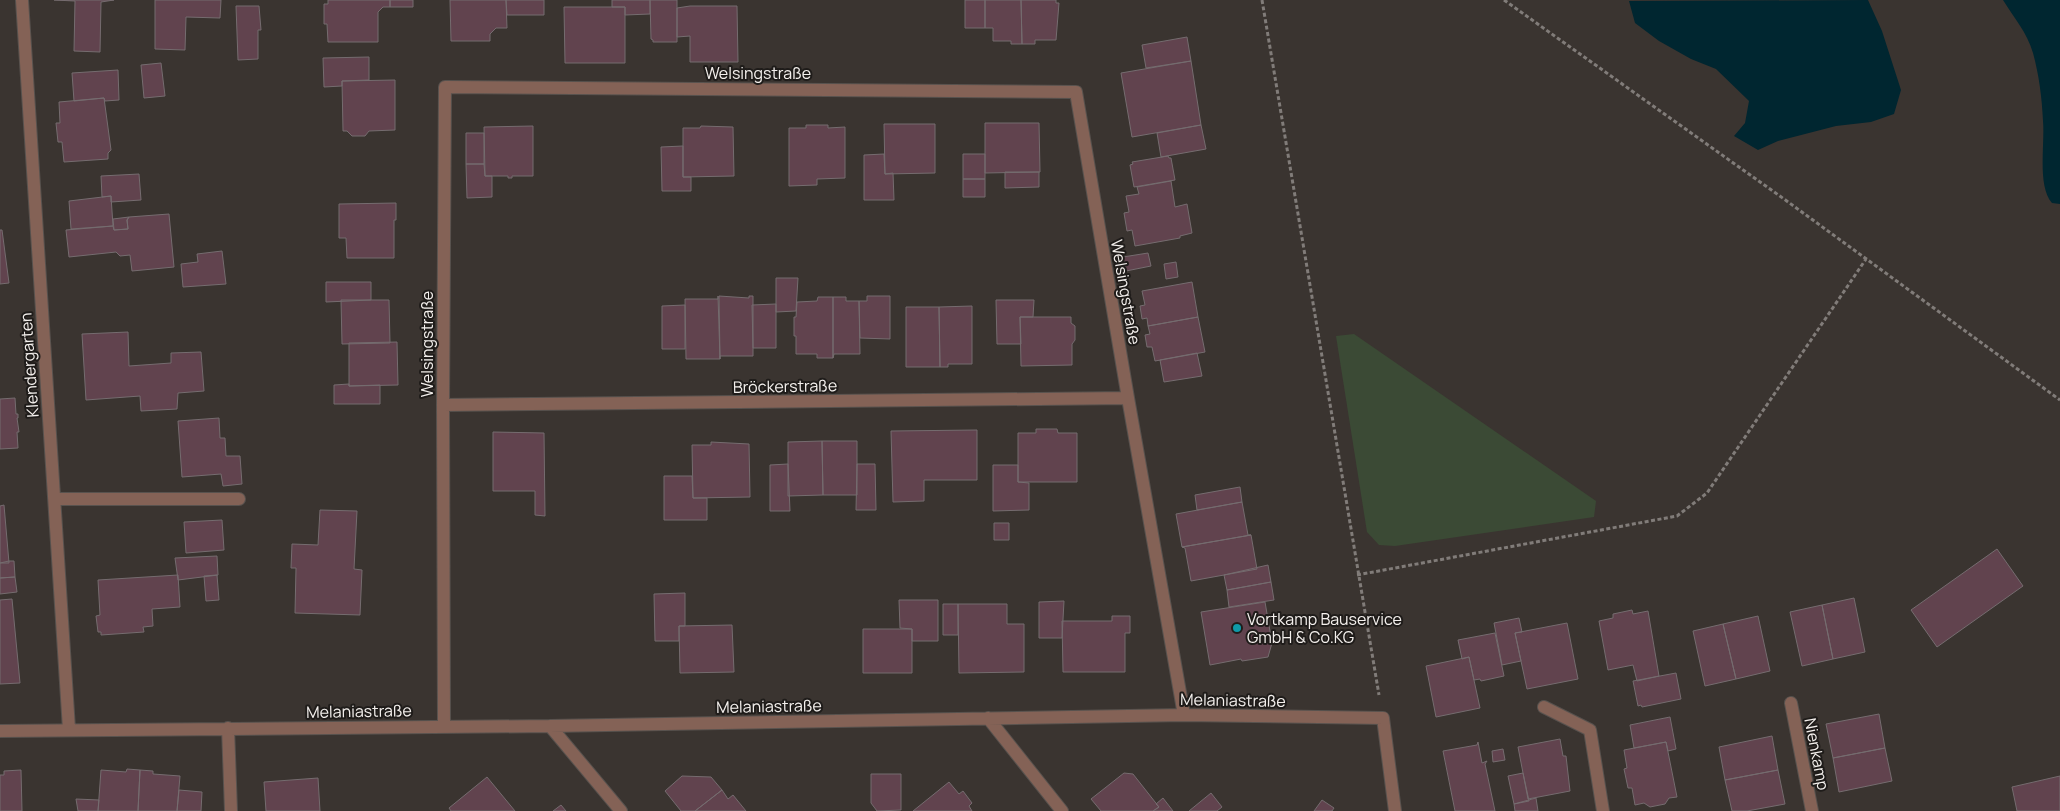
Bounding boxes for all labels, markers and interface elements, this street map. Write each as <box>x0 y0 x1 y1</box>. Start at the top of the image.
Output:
street label: Welsingstraße <box>705 62 811 84</box>
street label: Welsingstraße <box>1106 238 1146 346</box>
street label: Welsingstraße <box>416 291 438 397</box>
street label: Klendergarten <box>14 312 44 418</box>
street label: Bröckerstraße <box>733 374 837 398</box>
place label: Vortkamp Bauservice GmbH & Co.KG <box>1247 608 1402 648</box>
marker: Vortkamp Bauservice GmbH & Co.KG <box>1231 622 1243 634</box>
street label: Melaniastraße <box>1180 688 1286 712</box>
street label: Melaniastraße <box>716 694 822 718</box>
street label: Melaniastraße <box>306 699 412 723</box>
street label: Nienkamp <box>1799 716 1835 792</box>

